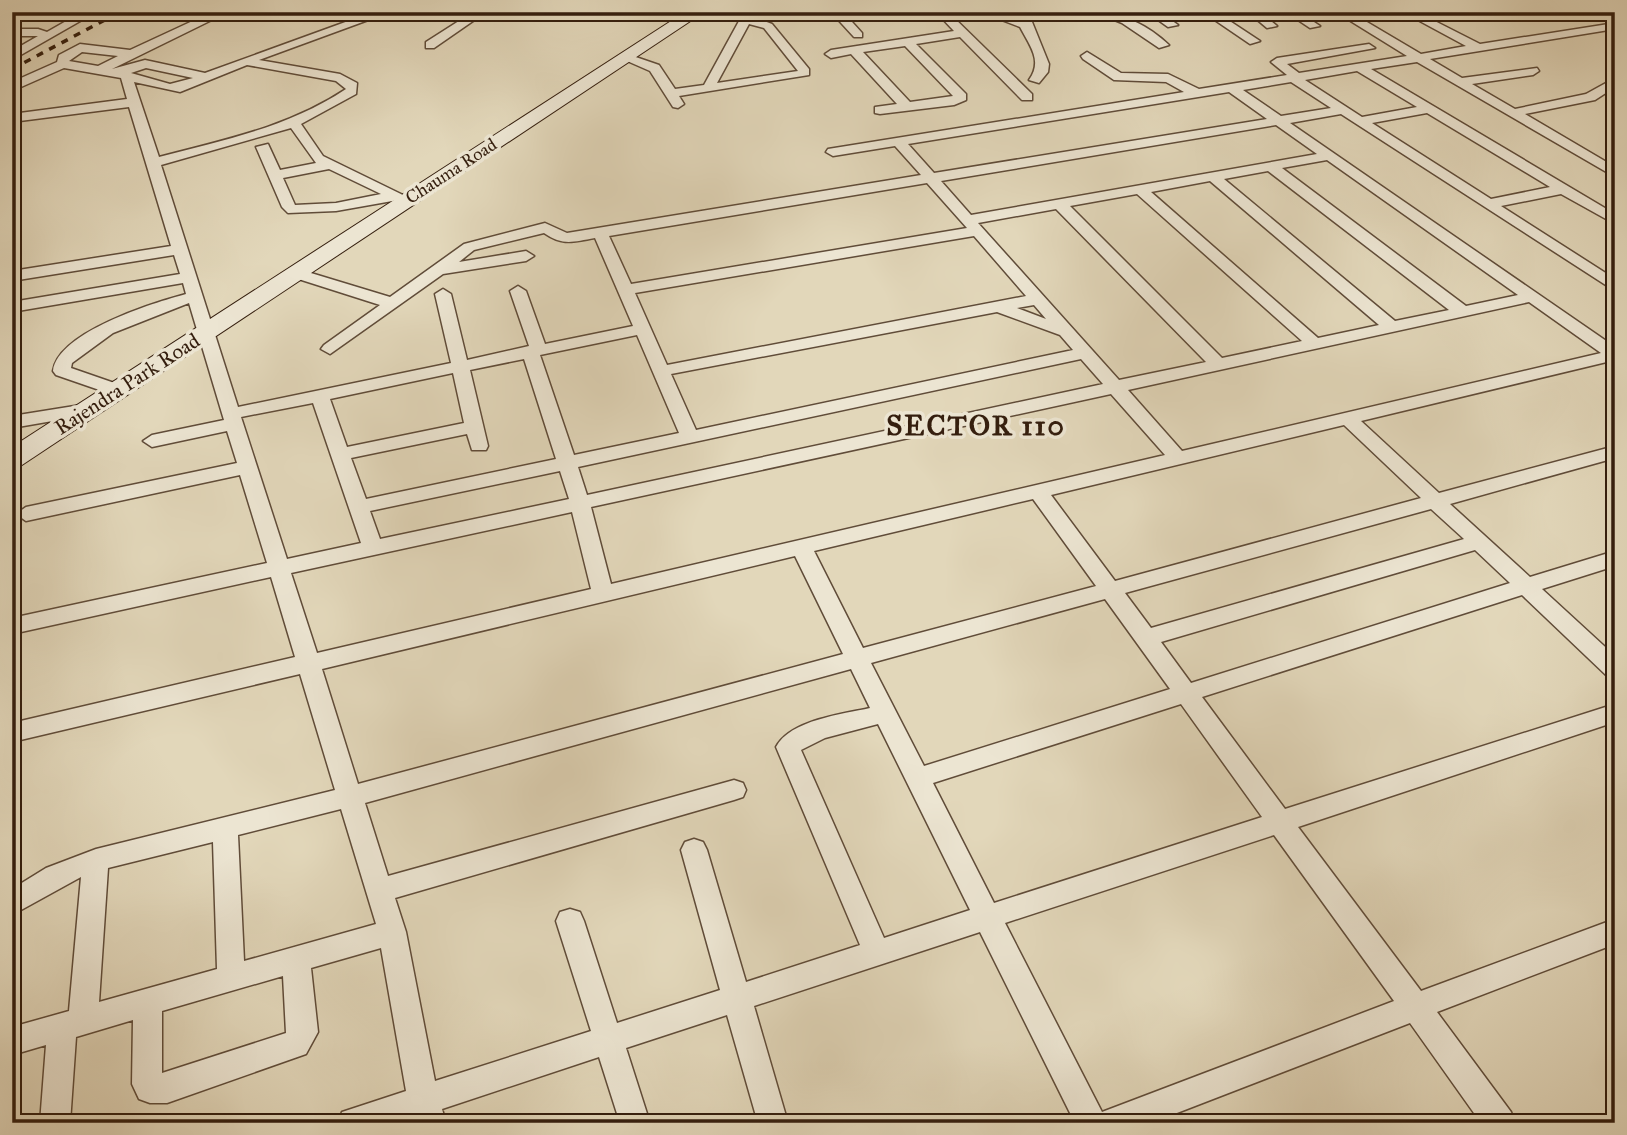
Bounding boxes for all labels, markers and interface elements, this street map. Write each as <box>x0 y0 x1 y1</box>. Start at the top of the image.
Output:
street label: Chauma Road <box>401 133 501 209</box>
street label: Rajendra Park Road <box>50 327 205 441</box>
district label: SECTOR 110 <box>886 408 1066 443</box>

